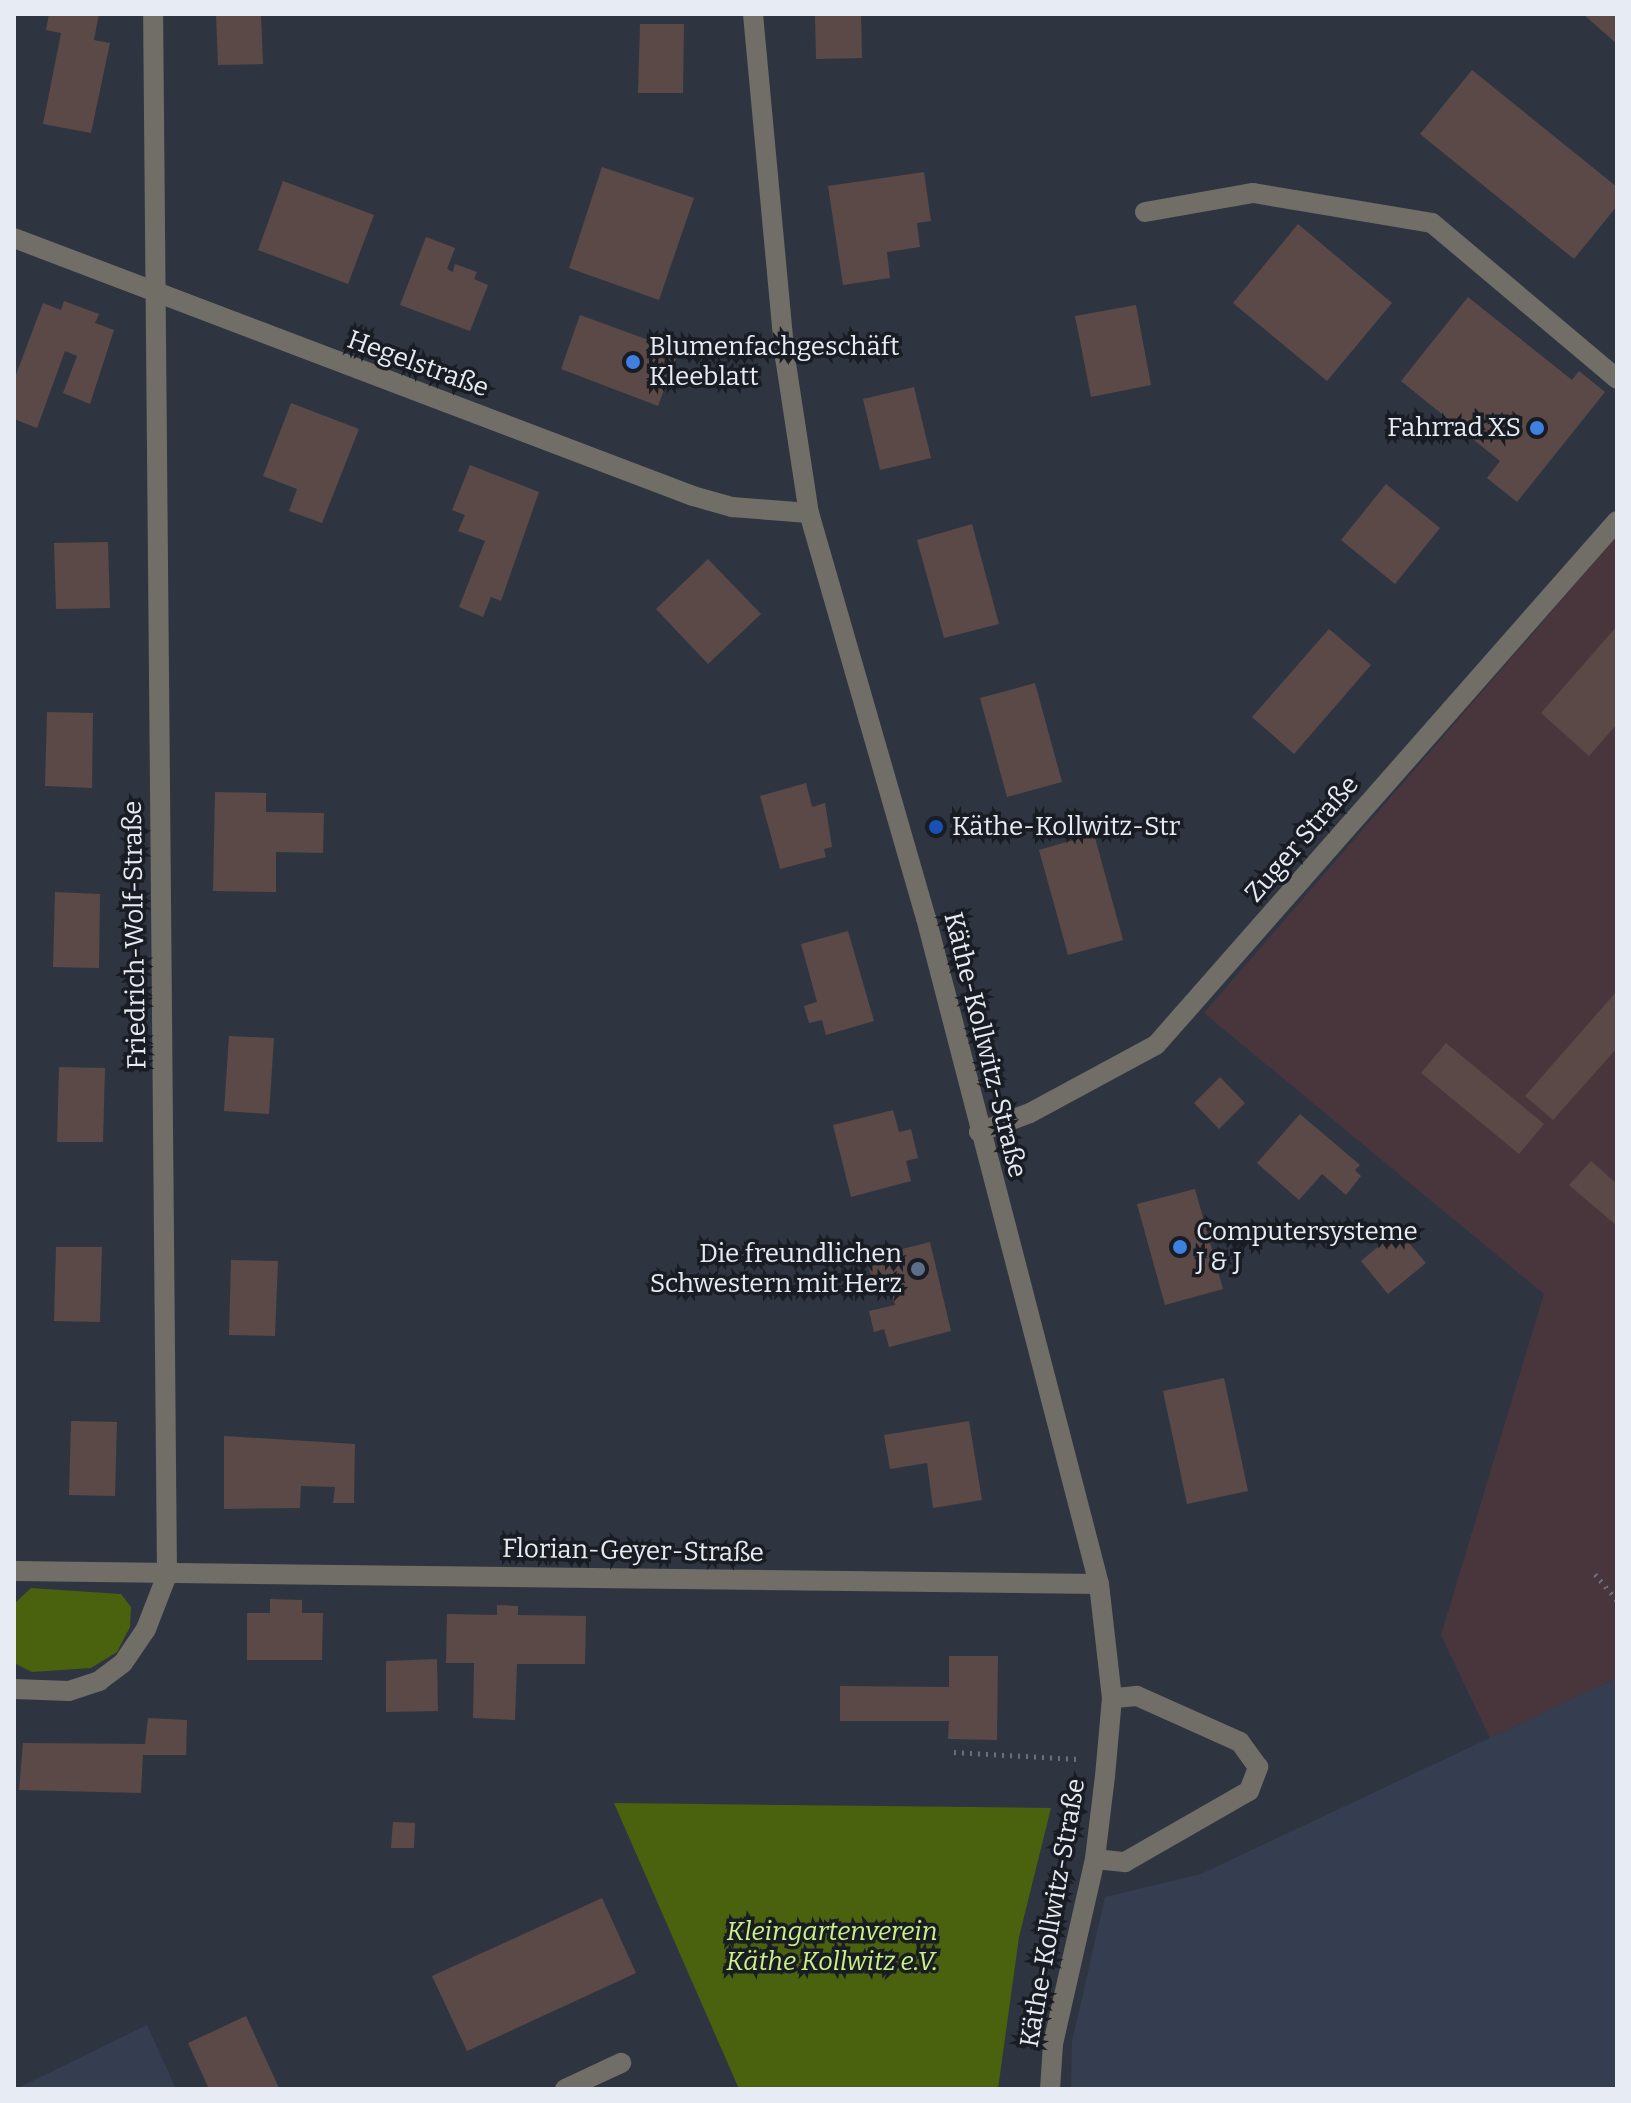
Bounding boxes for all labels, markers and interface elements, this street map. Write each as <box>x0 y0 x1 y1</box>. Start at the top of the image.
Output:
street label: Hegelstraße <box>343 324 493 404</box>
place label: Blumenfachgeschäft Kleeblatt <box>649 331 899 392</box>
marker: Blumenfachgeschäft Kleeblatt <box>624 353 642 371</box>
place label: Fahrrad XS <box>1387 412 1521 444</box>
marker: Fahrrad XS <box>1528 419 1546 437</box>
street label: Zuger Straße <box>1239 769 1365 909</box>
street label: Friedrich-Wolf-Straße <box>117 800 153 1070</box>
place label: Käthe-Kollwitz-Str <box>952 811 1180 843</box>
marker: Käthe-Kollwitz-Str <box>927 818 945 836</box>
street label: Käthe-Kollwitz-Straße <box>937 909 1033 1181</box>
place label: Computersysteme J & J <box>1196 1216 1418 1278</box>
place label: Die freundlichen Schwestern mit Herz <box>650 1238 902 1300</box>
marker: Computersysteme J & J <box>1171 1238 1189 1256</box>
marker: Die freundlichen Schwestern mit Herz <box>909 1260 927 1278</box>
street label: Florian-Geyer-Straße <box>502 1533 764 1569</box>
street label: Käthe-Kollwitz-Straße <box>1014 1776 1092 2050</box>
park label: Kleingartenverein Käthe Kollwitz e.V. <box>726 1916 938 1978</box>

